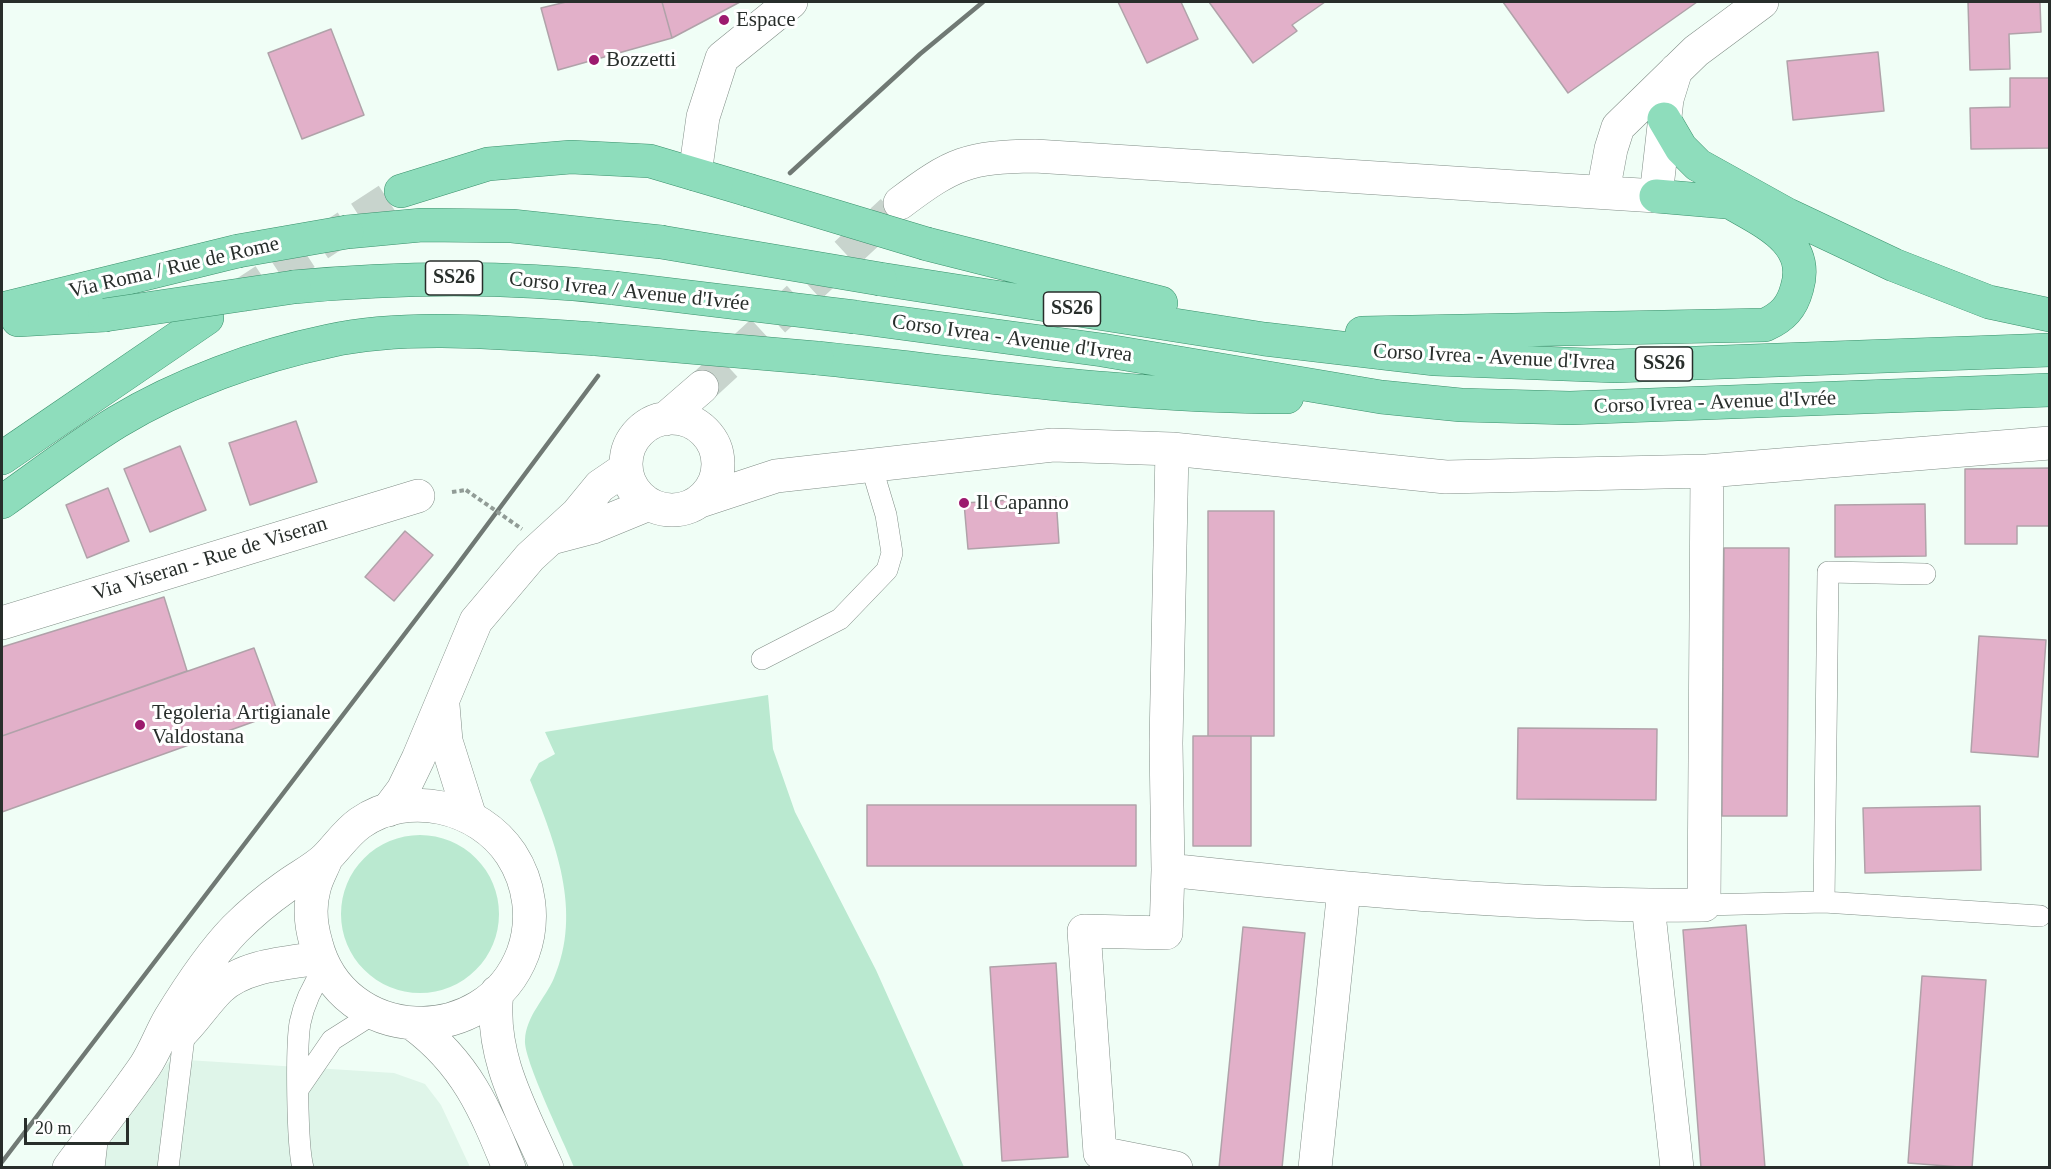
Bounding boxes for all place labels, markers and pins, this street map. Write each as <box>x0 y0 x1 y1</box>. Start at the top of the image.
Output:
place label: Espace <box>736 7 795 33</box>
marker: Espace <box>717 13 731 27</box>
place label: Bozzetti <box>606 47 676 73</box>
marker: Bozzetti <box>587 53 601 67</box>
place label: Il Capanno <box>976 490 1069 516</box>
marker: Il Capanno <box>957 496 971 510</box>
place label: Tegoleria Artigianale Valdostana <box>152 700 331 750</box>
marker: Tegoleria Artigianale Valdostana <box>133 718 147 732</box>

